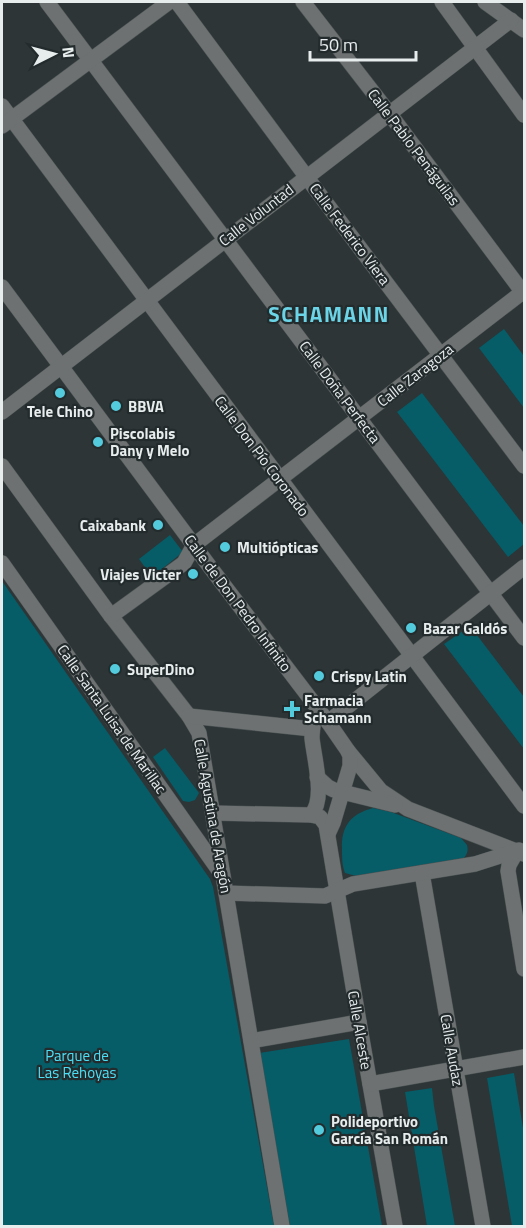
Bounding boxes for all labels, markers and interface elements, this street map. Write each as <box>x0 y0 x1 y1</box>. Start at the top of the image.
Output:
north arrow <box>24 24 84 84</box>
scale bar <box>310 24 416 62</box>
text: 50 m <box>319 31 358 58</box>
text: N <box>56 46 81 59</box>
street label: Calle Pablo Penáguilas <box>362 84 466 210</box>
street label: Calle Voluntad <box>214 178 298 252</box>
street label: Calle Federico Viera <box>304 178 396 290</box>
district label: SCHAMANN <box>268 298 390 330</box>
street label: Calle Doña Perfecta <box>294 336 387 449</box>
street label: Calle Zaragoza <box>372 337 459 412</box>
marker: Tele Chino <box>53 386 67 400</box>
street label: Calle Don Pío Coronado <box>209 391 315 521</box>
place label: BBVA <box>128 395 164 418</box>
marker: BBVA <box>109 399 123 413</box>
place label: Tele Chino <box>27 400 93 423</box>
place label: Piscolabis Dany y Melo <box>110 422 190 462</box>
marker: Piscolabis Dany y Melo <box>91 435 105 449</box>
place label: Caixabank <box>80 514 146 537</box>
marker: Caixabank <box>151 518 165 532</box>
street label: Calle de Don Pedro Infinito <box>179 530 297 676</box>
place label: Multiópticas <box>237 536 318 559</box>
marker: Multiópticas <box>218 540 232 554</box>
place label: Viajes Victer <box>100 563 181 586</box>
marker: Viajes Victer <box>186 567 200 581</box>
place label: Bazar Galdós <box>423 617 507 640</box>
marker: Bazar Galdós <box>404 621 418 635</box>
street label: Calle Santa Luisa de Marillac <box>52 640 172 798</box>
place label: SuperDino <box>127 658 195 681</box>
marker: SuperDino <box>108 662 122 676</box>
place label: Crispy Latin <box>331 665 407 688</box>
marker: Crispy Latin <box>312 669 326 683</box>
place label: Farmacia Schamann <box>304 689 372 729</box>
marker: Farmacia Schamann <box>285 702 299 716</box>
street label: Calle Agustina de Aragón <box>188 737 238 895</box>
street label: Calle Alceste <box>342 989 378 1071</box>
street label: Calle Audaz <box>434 1012 470 1088</box>
park label: Parque de Las Rehoyas <box>37 1044 117 1084</box>
place label: Polideportivo García San Román <box>331 1110 448 1150</box>
marker: Polideportivo García San Román <box>312 1123 326 1137</box>

